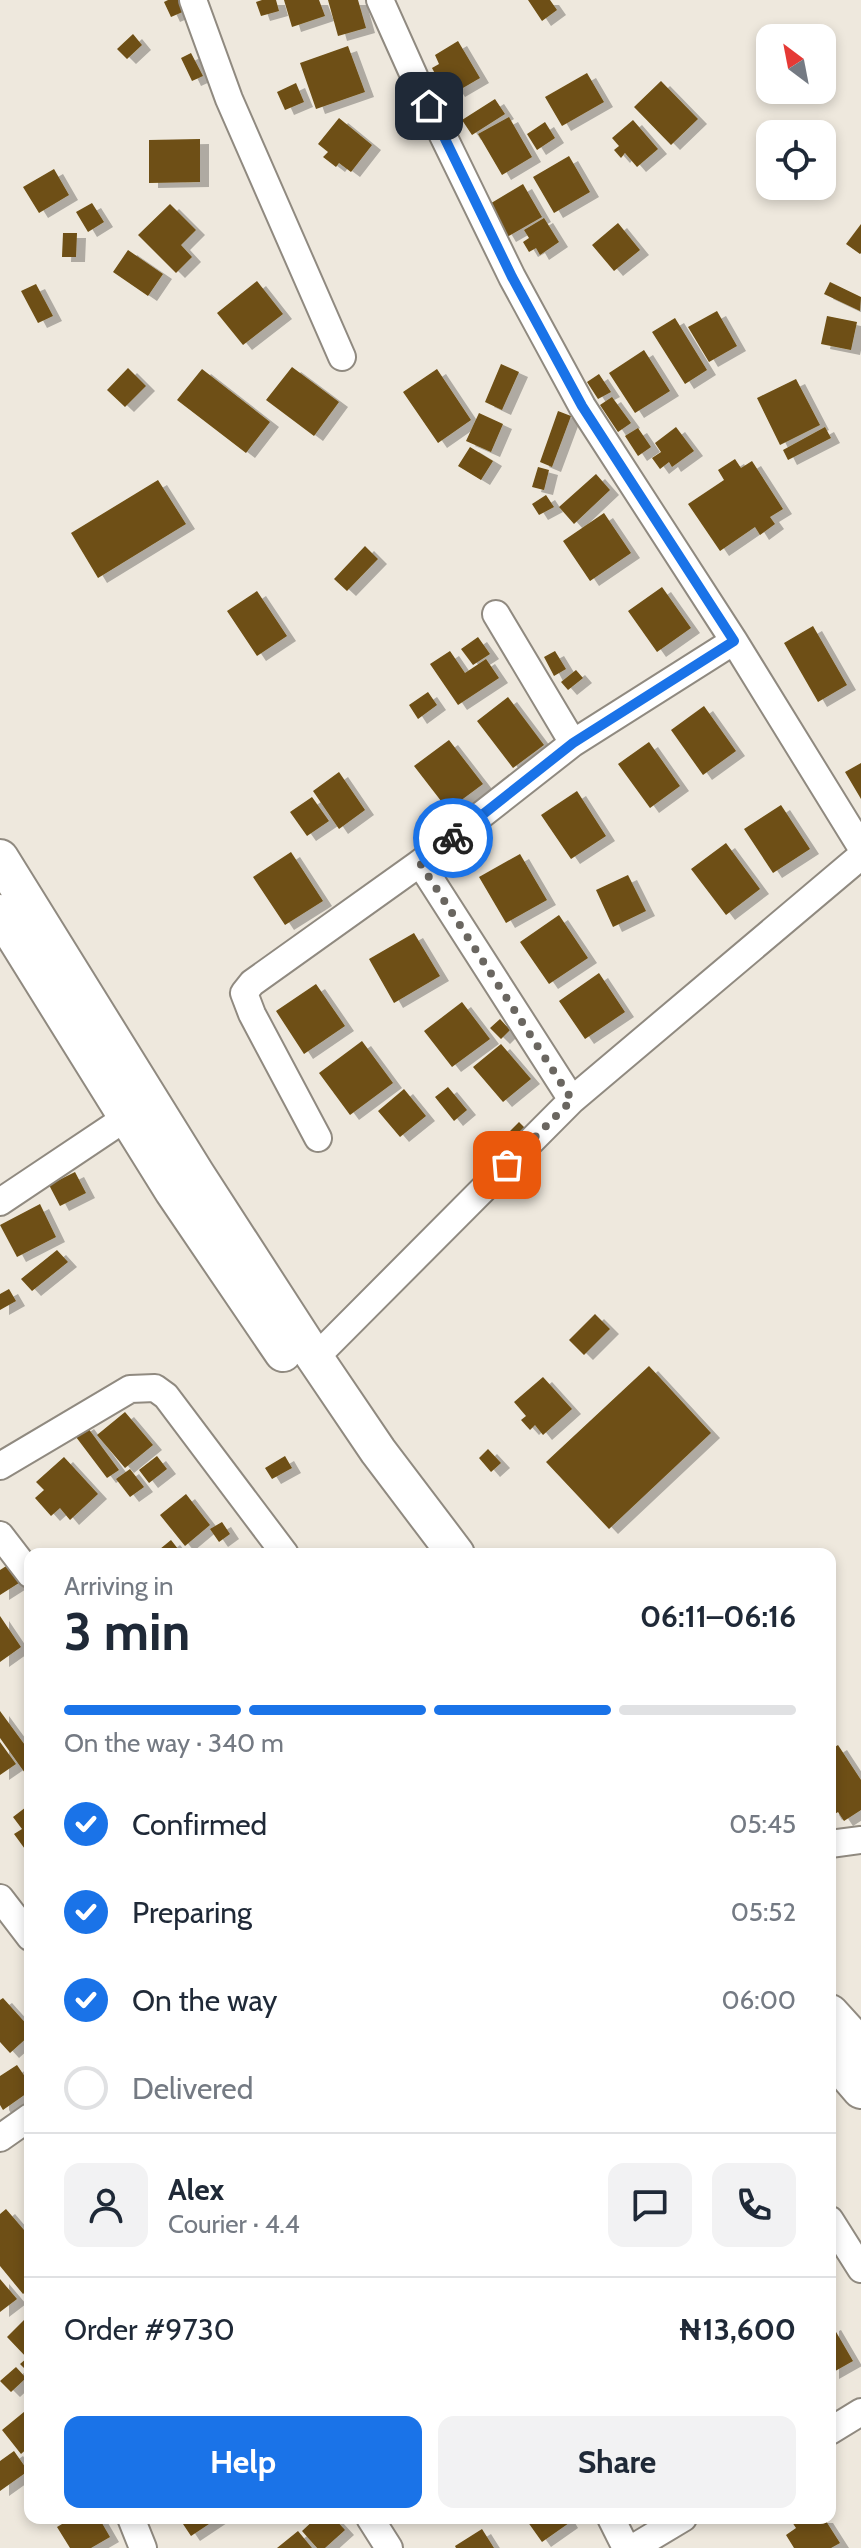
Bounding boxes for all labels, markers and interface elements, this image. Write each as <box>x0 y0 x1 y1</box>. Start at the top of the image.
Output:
north arrow <box>756 24 836 104</box>
map controls <box>756 24 836 200</box>
pin <box>395 72 463 140</box>
icon: home <box>407 84 451 128</box>
button: locate <box>756 120 836 200</box>
courier <box>413 798 493 878</box>
icon: bike <box>431 816 475 860</box>
pin <box>473 1131 541 1199</box>
icon: bag <box>485 1143 529 1187</box>
text: Arriving in <box>64 1570 174 1602</box>
text: 06:11–06:16 <box>640 1598 796 1635</box>
text: 3 min <box>64 1600 190 1663</box>
text: On the way · 340 m <box>64 1727 284 1759</box>
icon: check <box>64 1802 108 1846</box>
text: Confirmed <box>132 1806 267 1843</box>
text: 05:45 <box>729 1808 796 1840</box>
icon: check <box>64 1890 108 1934</box>
text: Preparing <box>132 1894 252 1931</box>
text: 05:52 <box>731 1896 796 1928</box>
icon: check <box>64 1978 108 2022</box>
text: On the way <box>132 1982 277 2019</box>
text: 06:00 <box>721 1984 796 2016</box>
text: Delivered <box>132 2070 253 2107</box>
button: person <box>64 2163 148 2247</box>
button: chat <box>608 2163 692 2247</box>
button: phone <box>712 2163 796 2247</box>
text: Alex <box>168 2171 224 2208</box>
text: Courier · 4.4 <box>168 2208 300 2240</box>
text: Order #9730 <box>64 2311 235 2348</box>
text: ₦13,600 <box>678 2311 796 2348</box>
button: Help <box>64 2416 422 2508</box>
button: Share <box>438 2416 796 2508</box>

